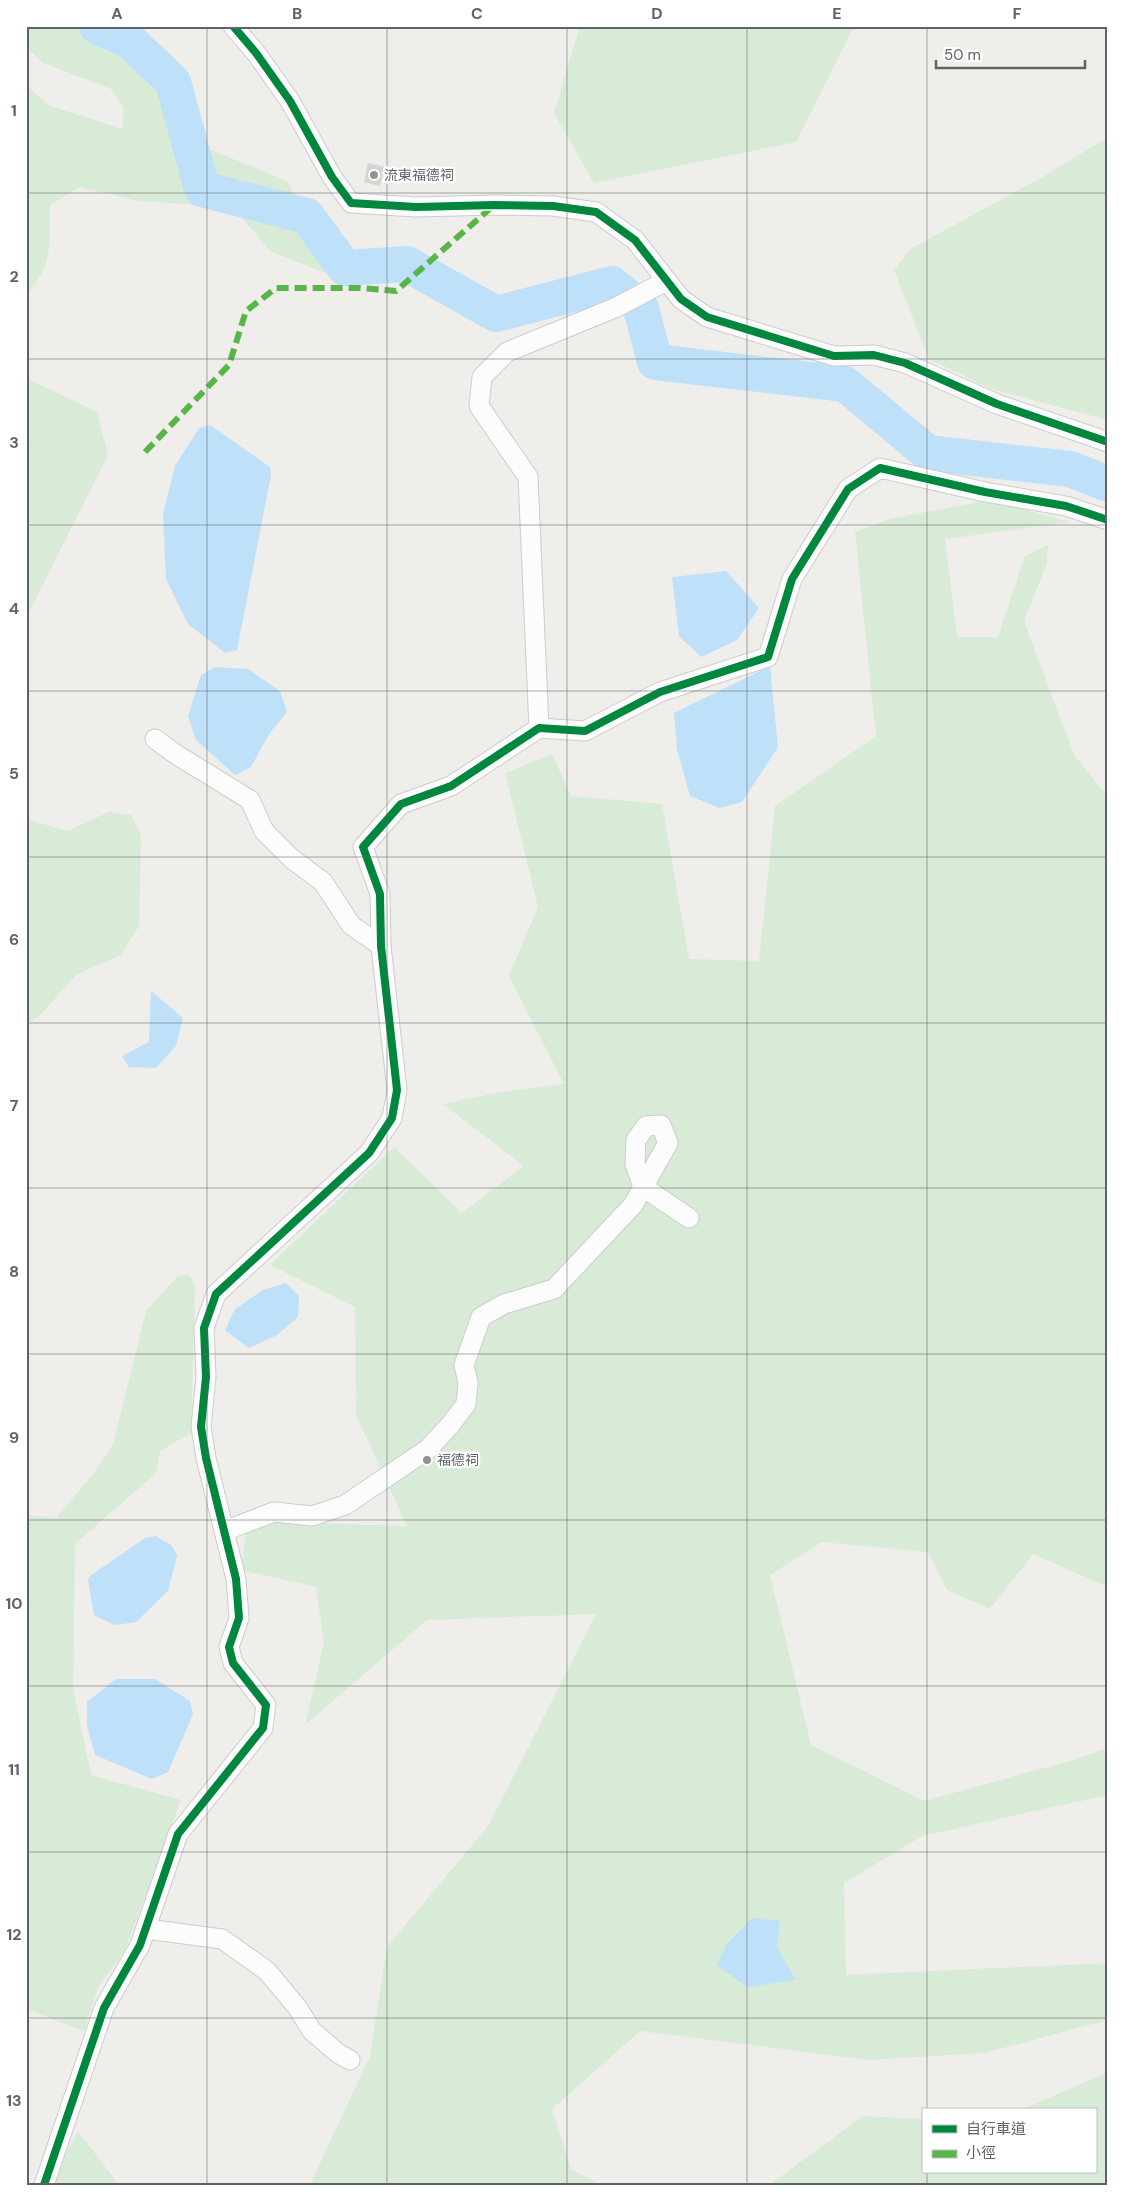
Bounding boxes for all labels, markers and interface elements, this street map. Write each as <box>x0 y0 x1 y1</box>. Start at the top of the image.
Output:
text: A <box>111 3 123 24</box>
text: B <box>292 3 302 24</box>
text: C <box>471 3 483 24</box>
text: D <box>651 3 663 24</box>
text: E <box>832 3 842 24</box>
text: F <box>1013 3 1022 24</box>
scale bar <box>936 38 1085 70</box>
text: 50 m <box>944 45 981 65</box>
text: 1 <box>11 100 17 121</box>
place label: 流東福德祠 <box>384 166 454 184</box>
marker: 流東福德祠 <box>368 169 380 181</box>
text: 2 <box>9 266 19 287</box>
text: 3 <box>9 432 19 453</box>
text: 4 <box>9 598 19 619</box>
text: 5 <box>9 763 19 784</box>
text: 6 <box>9 929 19 950</box>
text: 7 <box>10 1095 19 1116</box>
text: 8 <box>9 1261 19 1282</box>
text: 9 <box>9 1427 19 1448</box>
place label: 福德祠 <box>437 1451 479 1469</box>
marker: 福德祠 <box>421 1454 433 1466</box>
text: 10 <box>5 1593 23 1614</box>
text: 11 <box>8 1759 20 1780</box>
text: 12 <box>6 1924 22 1945</box>
text: 13 <box>6 2090 22 2111</box>
legend <box>922 2108 1096 2174</box>
text: 自行車道 <box>966 2119 1026 2139</box>
text: 小徑 <box>966 2143 996 2163</box>

